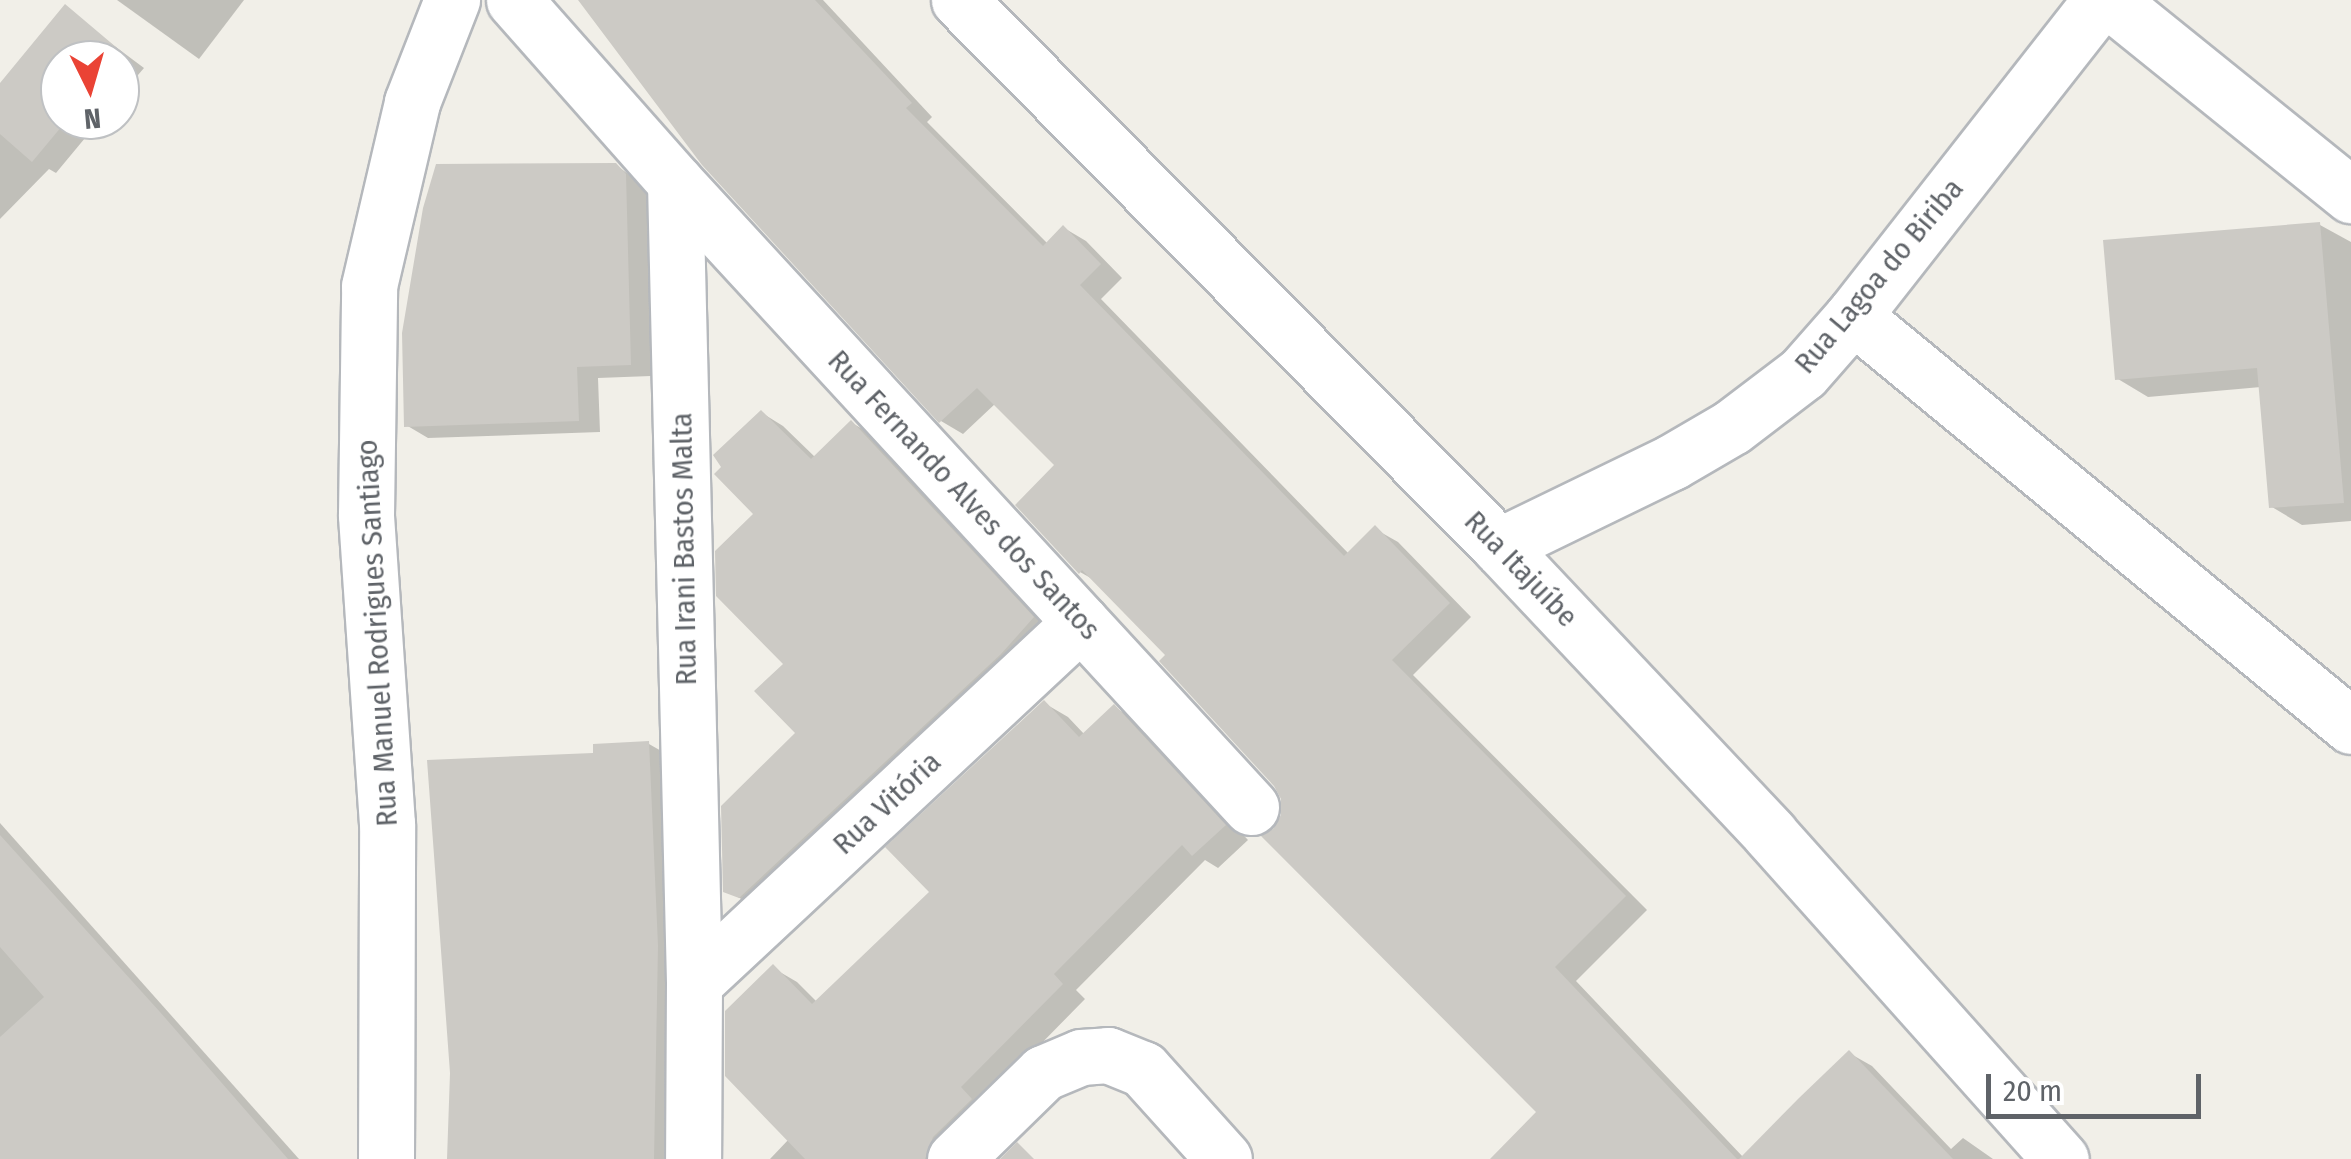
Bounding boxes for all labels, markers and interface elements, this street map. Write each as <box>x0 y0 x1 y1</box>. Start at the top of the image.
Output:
north arrow <box>40 40 140 140</box>
text: N <box>83 101 102 136</box>
street label: Rua Lagoa do Biriba <box>1787 171 1971 381</box>
street label: Rua Fernando Alves dos Santos <box>820 343 1108 647</box>
street label: Rua Irani Bastos Malta <box>664 412 704 686</box>
street label: Rua Manuel Rodrigues Santiago <box>349 439 405 827</box>
street label: Rua Itajuíbe <box>1457 503 1585 635</box>
street label: Rua Vitória <box>826 744 948 862</box>
scale bar <box>1991 1054 2206 1116</box>
text: 20 m <box>2003 1073 2062 1109</box>

